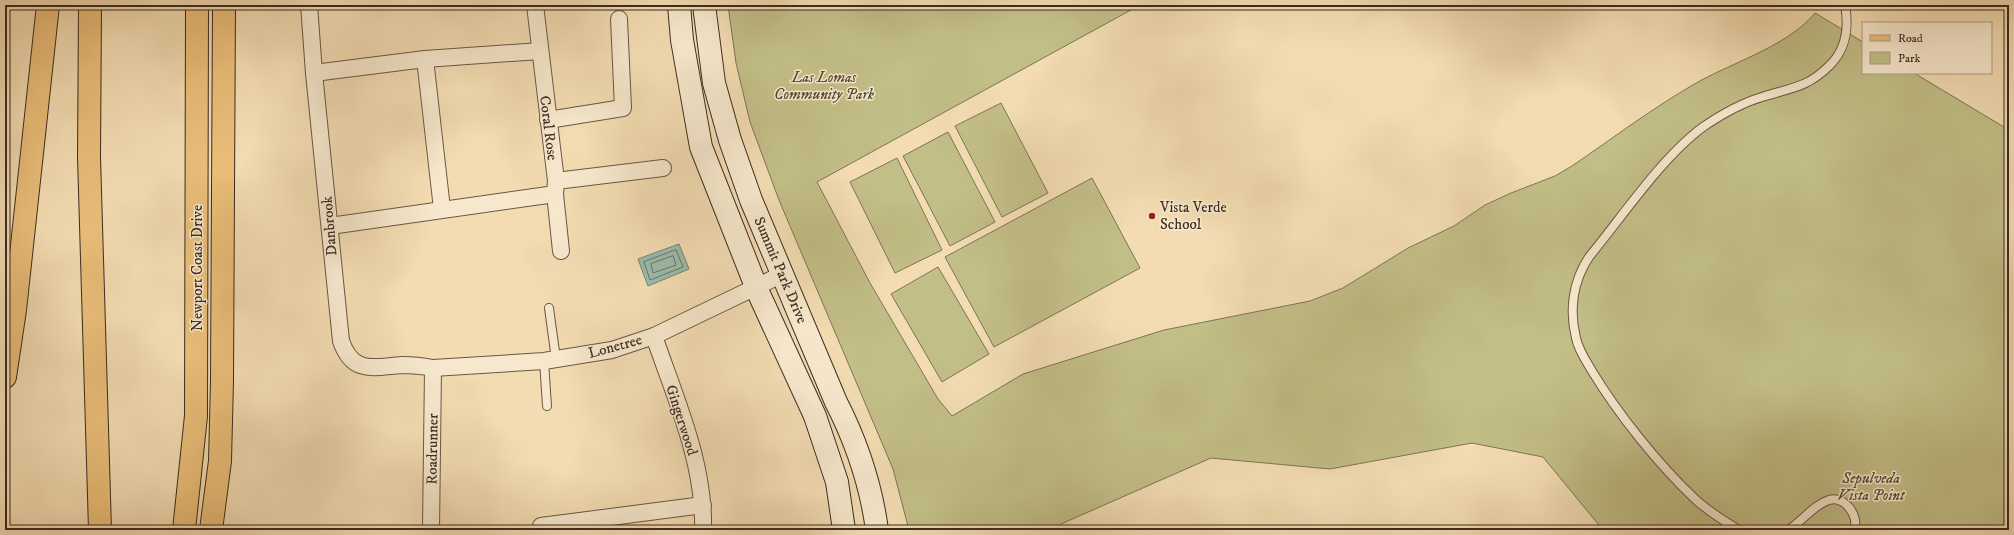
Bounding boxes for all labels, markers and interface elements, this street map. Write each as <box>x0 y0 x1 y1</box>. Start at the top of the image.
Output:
legend <box>1862 22 1992 74</box>
text: Road <box>1898 31 1923 46</box>
text: Park <box>1898 51 1920 66</box>
park label: Las Lomas Community Park <box>774 68 875 104</box>
street label: Coral Rose <box>535 94 562 162</box>
street label: Danbrook <box>317 195 342 257</box>
place label: Vista Verde School <box>1159 198 1227 234</box>
street label: Newport Coast Drive <box>188 205 207 331</box>
marker: Vista Verde School <box>1147 211 1157 221</box>
street label: Summit Park Drive <box>749 214 812 326</box>
street label: Lonetree <box>586 330 644 363</box>
street label: Gingerwood <box>661 382 702 458</box>
street label: Roadrunner <box>422 413 443 485</box>
park label: Sepulveda Vista Point <box>1838 469 1906 505</box>

